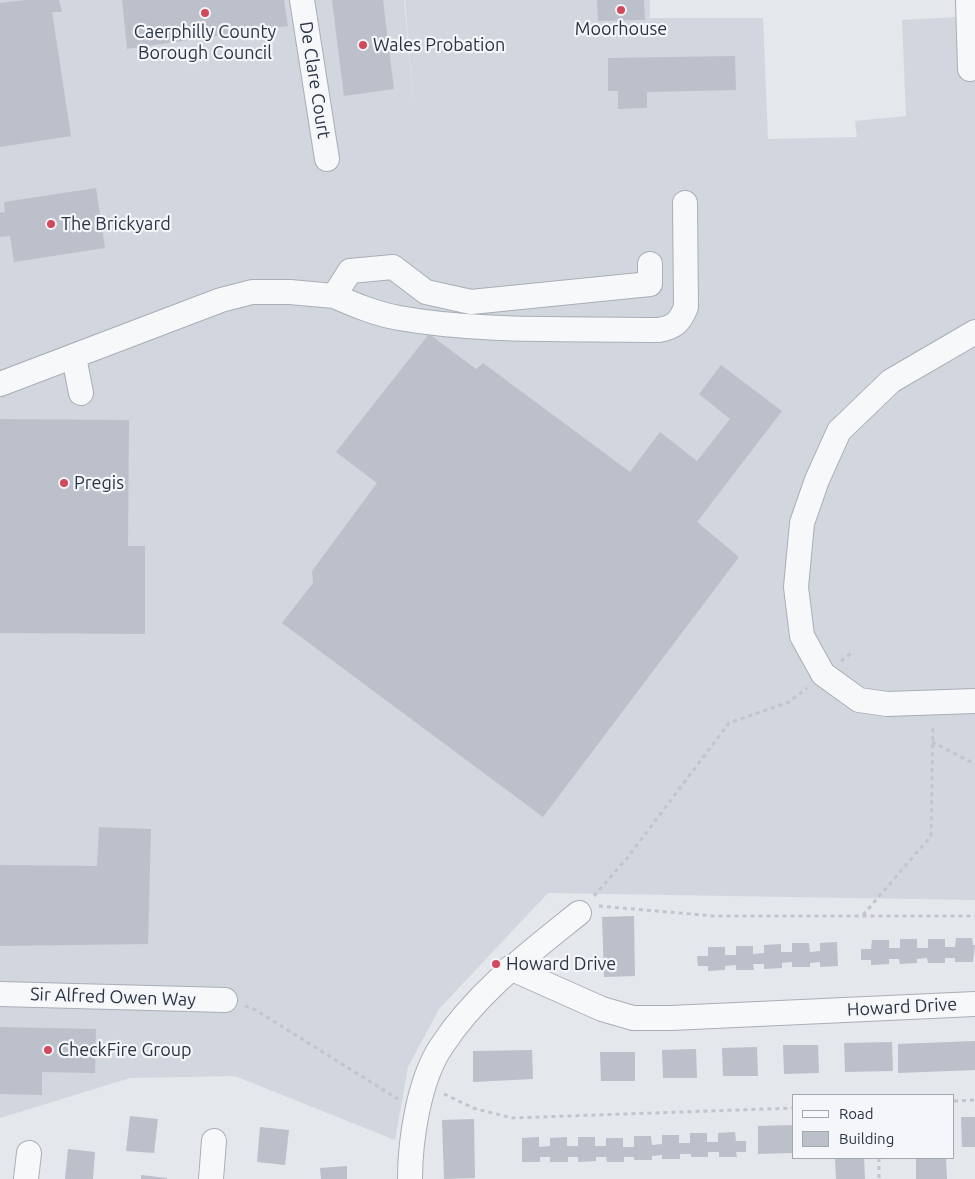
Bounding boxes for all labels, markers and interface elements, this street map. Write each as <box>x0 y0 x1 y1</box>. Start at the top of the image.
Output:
marker: Moorhouse <box>615 4 627 16</box>
marker: Caerphilly County Borough Council <box>199 7 211 19</box>
place label: Moorhouse <box>575 18 667 40</box>
street label: De Clare Court <box>295 20 335 140</box>
place label: Caerphilly County Borough Council <box>134 21 276 64</box>
place label: Wales Probation <box>373 34 505 56</box>
marker: Wales Probation <box>357 39 369 51</box>
place label: The Brickyard <box>61 213 171 235</box>
marker: The Brickyard <box>45 218 57 230</box>
place label: Pregis <box>74 472 124 494</box>
marker: Pregis <box>58 477 70 489</box>
place label: Howard Drive <box>506 953 616 975</box>
marker: Howard Drive <box>490 958 502 970</box>
street label: Sir Alfred Owen Way <box>30 983 196 1011</box>
street label: Howard Drive <box>846 993 958 1021</box>
place label: CheckFire Group <box>58 1039 191 1061</box>
marker: CheckFire Group <box>42 1044 54 1056</box>
legend <box>792 1094 955 1159</box>
text: Road <box>839 1105 874 1122</box>
text: Building <box>839 1130 894 1147</box>

